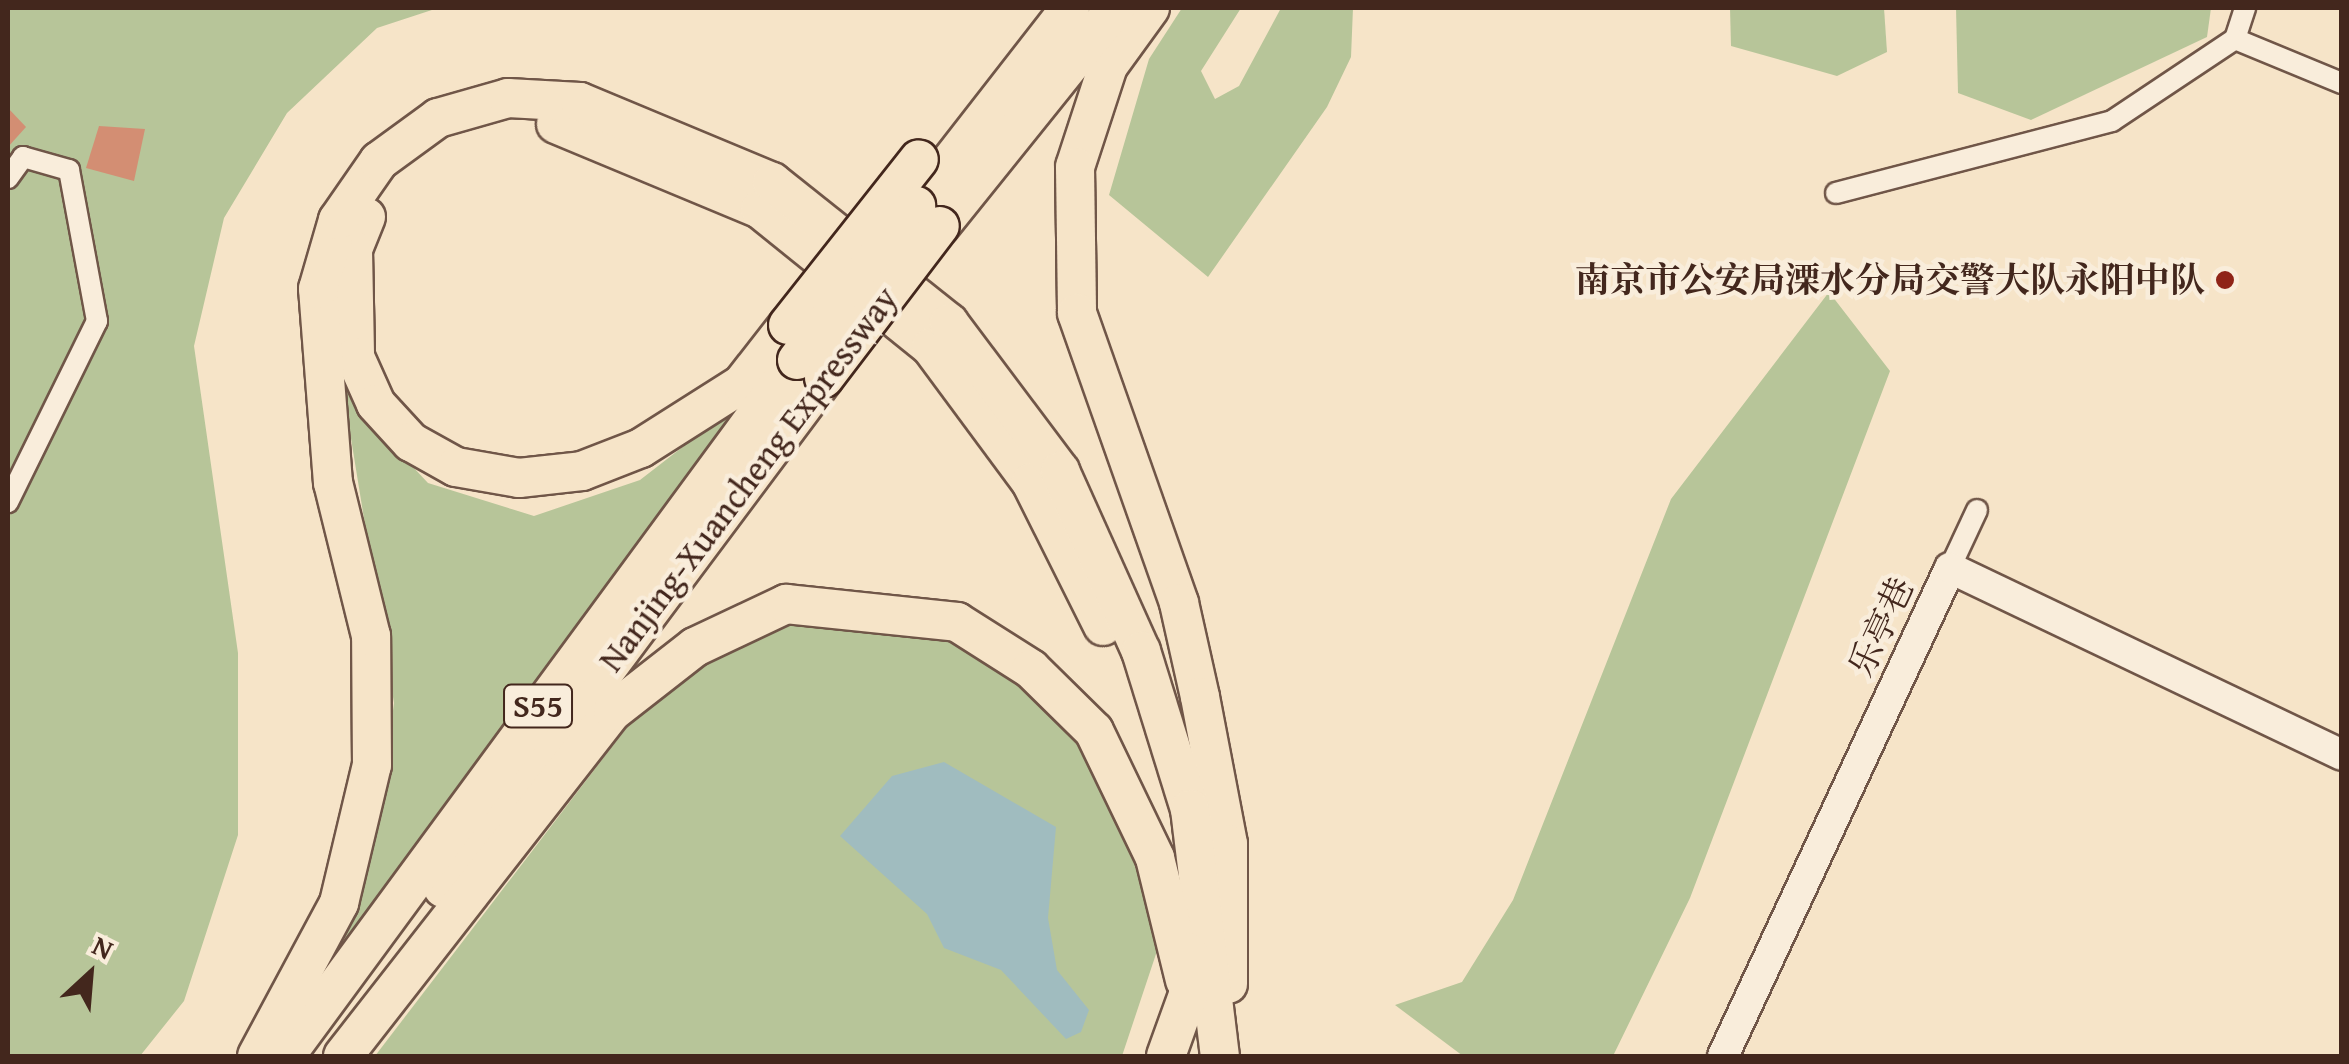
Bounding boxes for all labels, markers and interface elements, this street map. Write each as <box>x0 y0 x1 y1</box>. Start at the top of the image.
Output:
place label: 南京市公安局溧水分局交警大队永阳中队 <box>1575 259 2205 301</box>
marker: 南京市公安局溧水分局交警大队永阳中队 <box>2214 269 2236 291</box>
street label: Nanjing-Xuancheng Expressway <box>590 278 906 680</box>
street label: 乐亭巷 <box>1840 571 1922 683</box>
road number: S55 <box>503 679 573 733</box>
north arrow <box>40 924 140 1024</box>
text: N <box>86 924 121 969</box>

